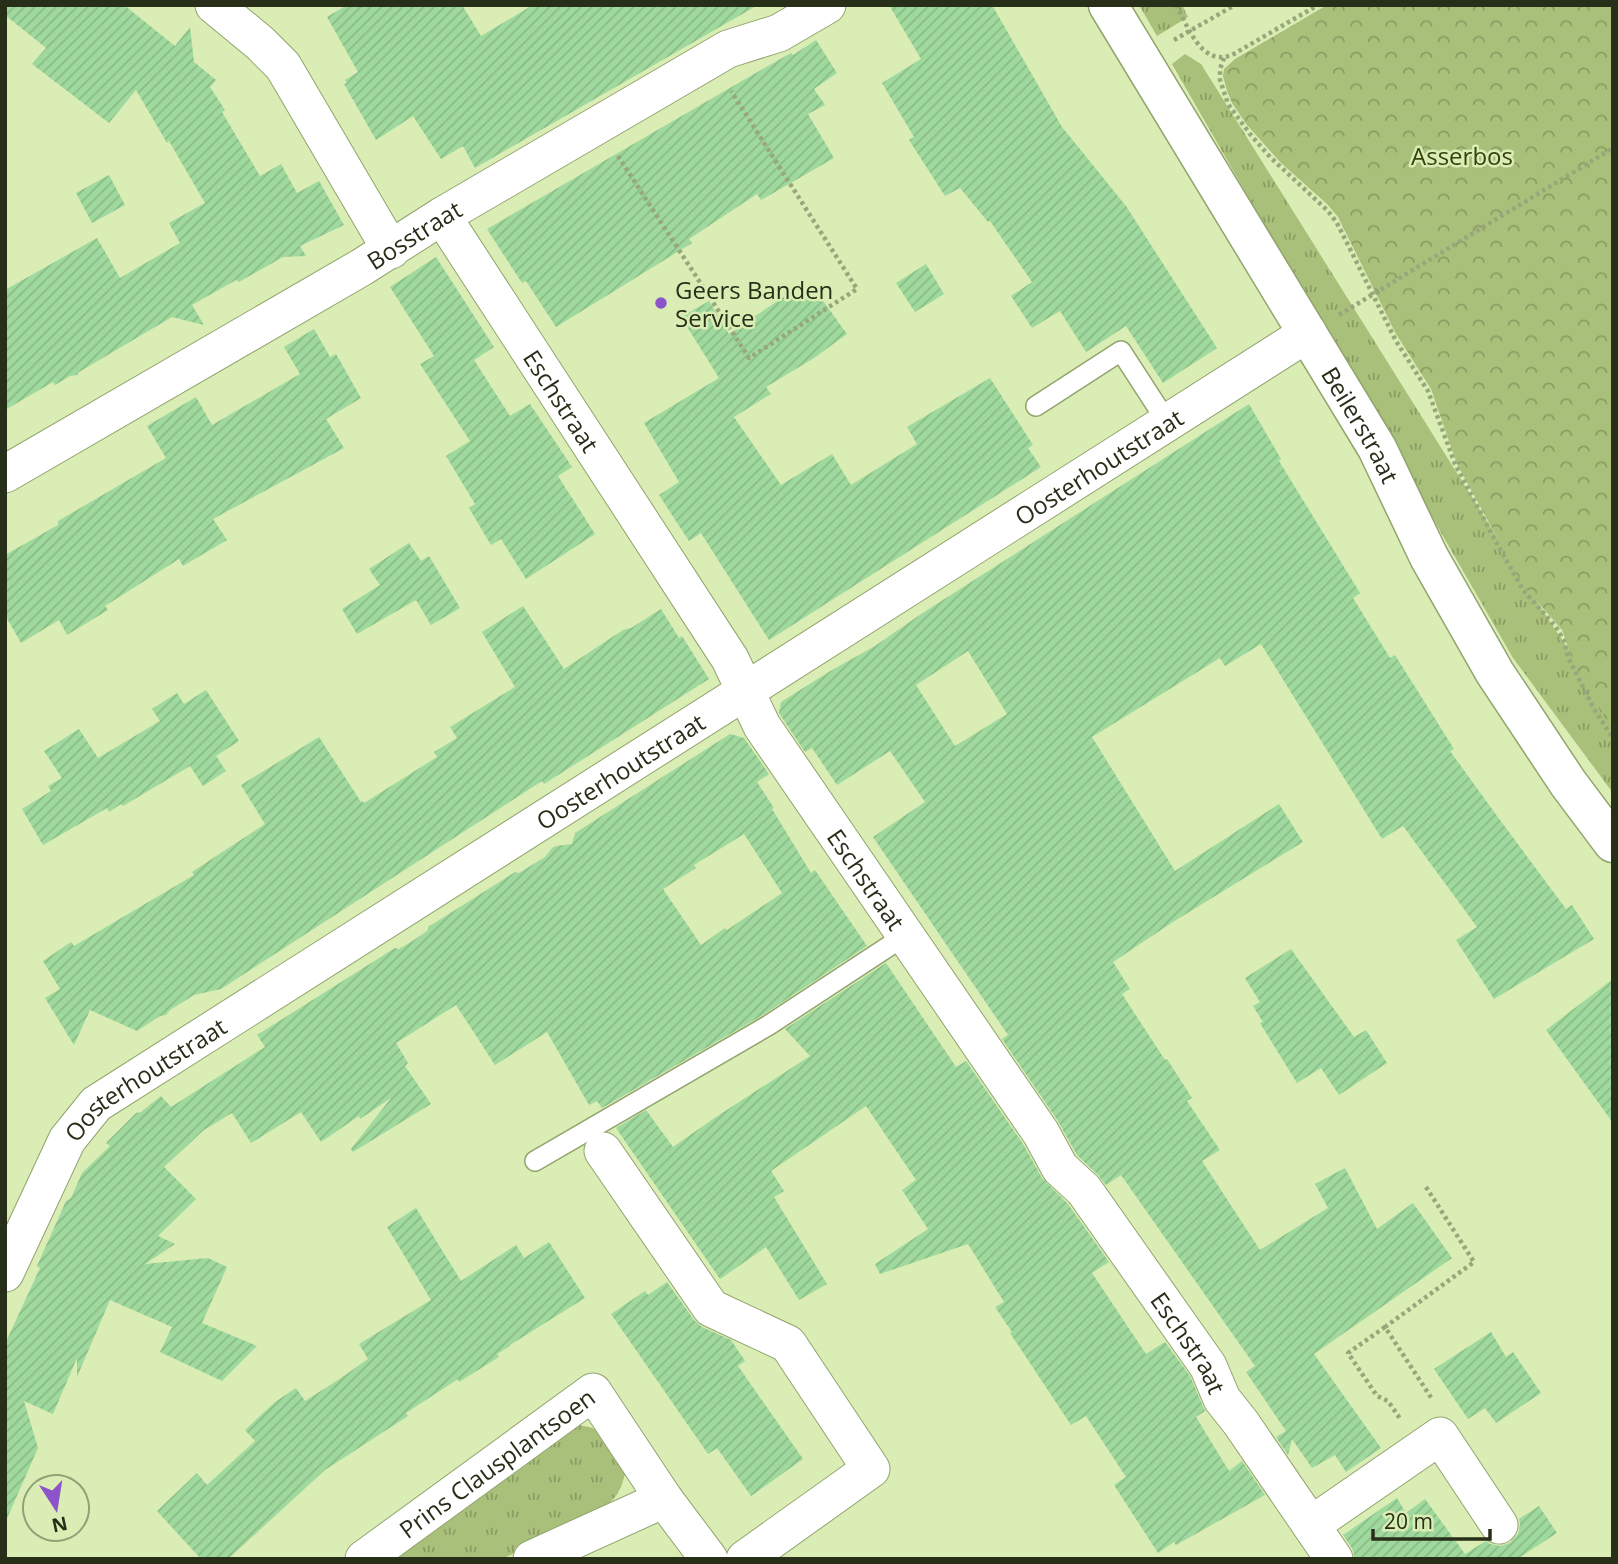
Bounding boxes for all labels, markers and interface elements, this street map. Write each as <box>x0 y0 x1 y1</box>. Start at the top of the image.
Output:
park label: Asserbos <box>1411 139 1513 172</box>
street label: Bosstraat <box>360 192 467 277</box>
place label: Geers Banden Service <box>675 273 833 334</box>
marker: Geers Banden Service <box>653 295 669 311</box>
street label: Eschstraat <box>516 343 607 458</box>
street label: Beilerstraat <box>1315 360 1408 488</box>
street label: Oosterhoutstraat <box>1008 400 1189 532</box>
street label: Oosterhoutstraat <box>529 705 711 837</box>
street label: Eschstraat <box>820 822 913 936</box>
street label: Oosterhoutstraat <box>56 1009 232 1148</box>
street label: Eschstraat <box>1144 1285 1234 1398</box>
street label: Prins Clausplantsoen <box>392 1380 601 1545</box>
north arrow <box>21 1473 91 1543</box>
scale bar <box>1373 1498 1490 1542</box>
text: 20 m <box>1384 1507 1433 1535</box>
text: N <box>49 1510 70 1539</box>

